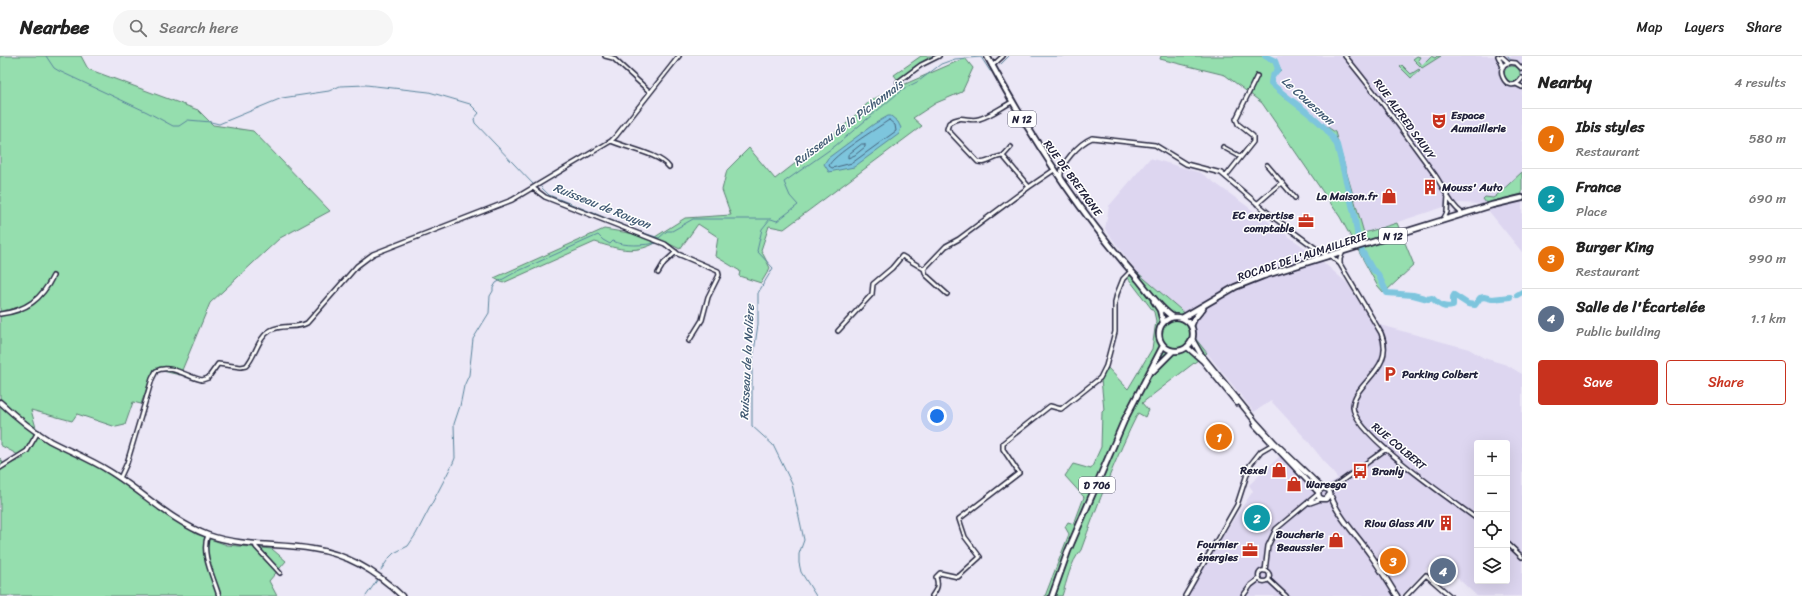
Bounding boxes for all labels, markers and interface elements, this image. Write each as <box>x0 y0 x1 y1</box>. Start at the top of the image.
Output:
search box <box>113 10 393 46</box>
text: Nearbee <box>20 11 89 44</box>
text: Search here <box>159 15 238 41</box>
text: Map <box>1637 15 1662 40</box>
text: Layers <box>1684 15 1724 40</box>
text: Share <box>1746 15 1782 40</box>
icon: search <box>127 17 149 39</box>
text: Nearby <box>1538 67 1592 97</box>
water label: Le Couesnon <box>1276 71 1341 132</box>
text: 4 results <box>1734 71 1786 94</box>
water label: Ruisseau de la Pichonnais <box>788 73 909 172</box>
street label: RUE ALFRED SAUVY <box>1369 75 1441 164</box>
place label: Espace Aumaillerie <box>1450 106 1507 138</box>
road number: N 12 <box>1008 111 1036 127</box>
theatre icon: Espace Aumaillerie <box>1430 112 1448 130</box>
text: Ibis styles <box>1576 114 1645 140</box>
text: 1 <box>1548 127 1554 150</box>
text: 580 m <box>1749 127 1786 150</box>
street label: RUE DE BRETAGNE <box>1038 136 1107 221</box>
text: Restaurant <box>1576 140 1640 163</box>
text: France <box>1576 174 1621 200</box>
water label: Ruisseau de Rouyon <box>550 176 655 236</box>
building icon: Mouss' Auto <box>1421 178 1439 196</box>
place label: Mouss' Auto <box>1441 178 1503 197</box>
place label: La Maison.fr <box>1316 187 1378 206</box>
shop icon: La Maison.fr <box>1380 187 1398 205</box>
text: 2 <box>1547 187 1555 210</box>
text: 690 m <box>1749 187 1786 210</box>
text: Place <box>1576 200 1607 223</box>
place label: EC expertise comptable <box>1232 206 1295 238</box>
office icon: EC expertise comptable <box>1297 212 1315 230</box>
street label: ROCADE DE L'AUMAILLERIE <box>1235 226 1370 286</box>
road number: N 12 <box>1379 228 1407 244</box>
text: Burger King <box>1576 234 1654 260</box>
text: 3 <box>1547 247 1555 270</box>
text: 990 m <box>1748 247 1786 270</box>
text: Restaurant <box>1576 260 1640 283</box>
text: Salle de l'Écartelée <box>1576 294 1705 320</box>
water label: Ruisseau de la Nolière <box>733 302 761 420</box>
text: 4 <box>1547 307 1555 330</box>
text: 1.1 km <box>1751 307 1786 330</box>
text: Public building <box>1576 320 1661 343</box>
button: Save <box>1538 360 1658 405</box>
button: Share <box>1666 360 1786 405</box>
parking icon: Parking Colbert <box>1381 365 1399 383</box>
place label: Parking Colbert <box>1402 365 1478 384</box>
your location <box>927 406 947 426</box>
street label: RUE COLBERT <box>1367 418 1431 475</box>
pin: 1 <box>1206 422 1232 452</box>
map controls <box>1474 440 1510 584</box>
button: + <box>1474 440 1510 476</box>
place label: Rexel <box>1239 461 1268 480</box>
shop icon: Rexel <box>1270 461 1288 479</box>
bus stop icon: Branly <box>1351 462 1369 480</box>
place label: Branly <box>1372 462 1404 481</box>
shop icon: Wareega <box>1285 475 1303 493</box>
place label: Wareega <box>1306 475 1347 494</box>
button: − <box>1474 476 1510 512</box>
road number: D 706 <box>1079 477 1115 493</box>
pin: 2 <box>1244 503 1270 533</box>
button: locate <box>1474 512 1510 548</box>
place label: Riou Glass AIV <box>1364 514 1434 533</box>
building icon: Riou Glass AIV <box>1437 514 1455 532</box>
place label: Boucherie Beaussier <box>1276 525 1325 557</box>
shop icon: Boucherie Beaussier <box>1327 531 1345 549</box>
place label: Fournier énergies <box>1196 535 1239 567</box>
office icon: Fournier énergies <box>1241 541 1259 559</box>
pin: 3 <box>1380 546 1406 576</box>
button: layers <box>1474 548 1510 584</box>
pin: 4 <box>1430 556 1456 586</box>

